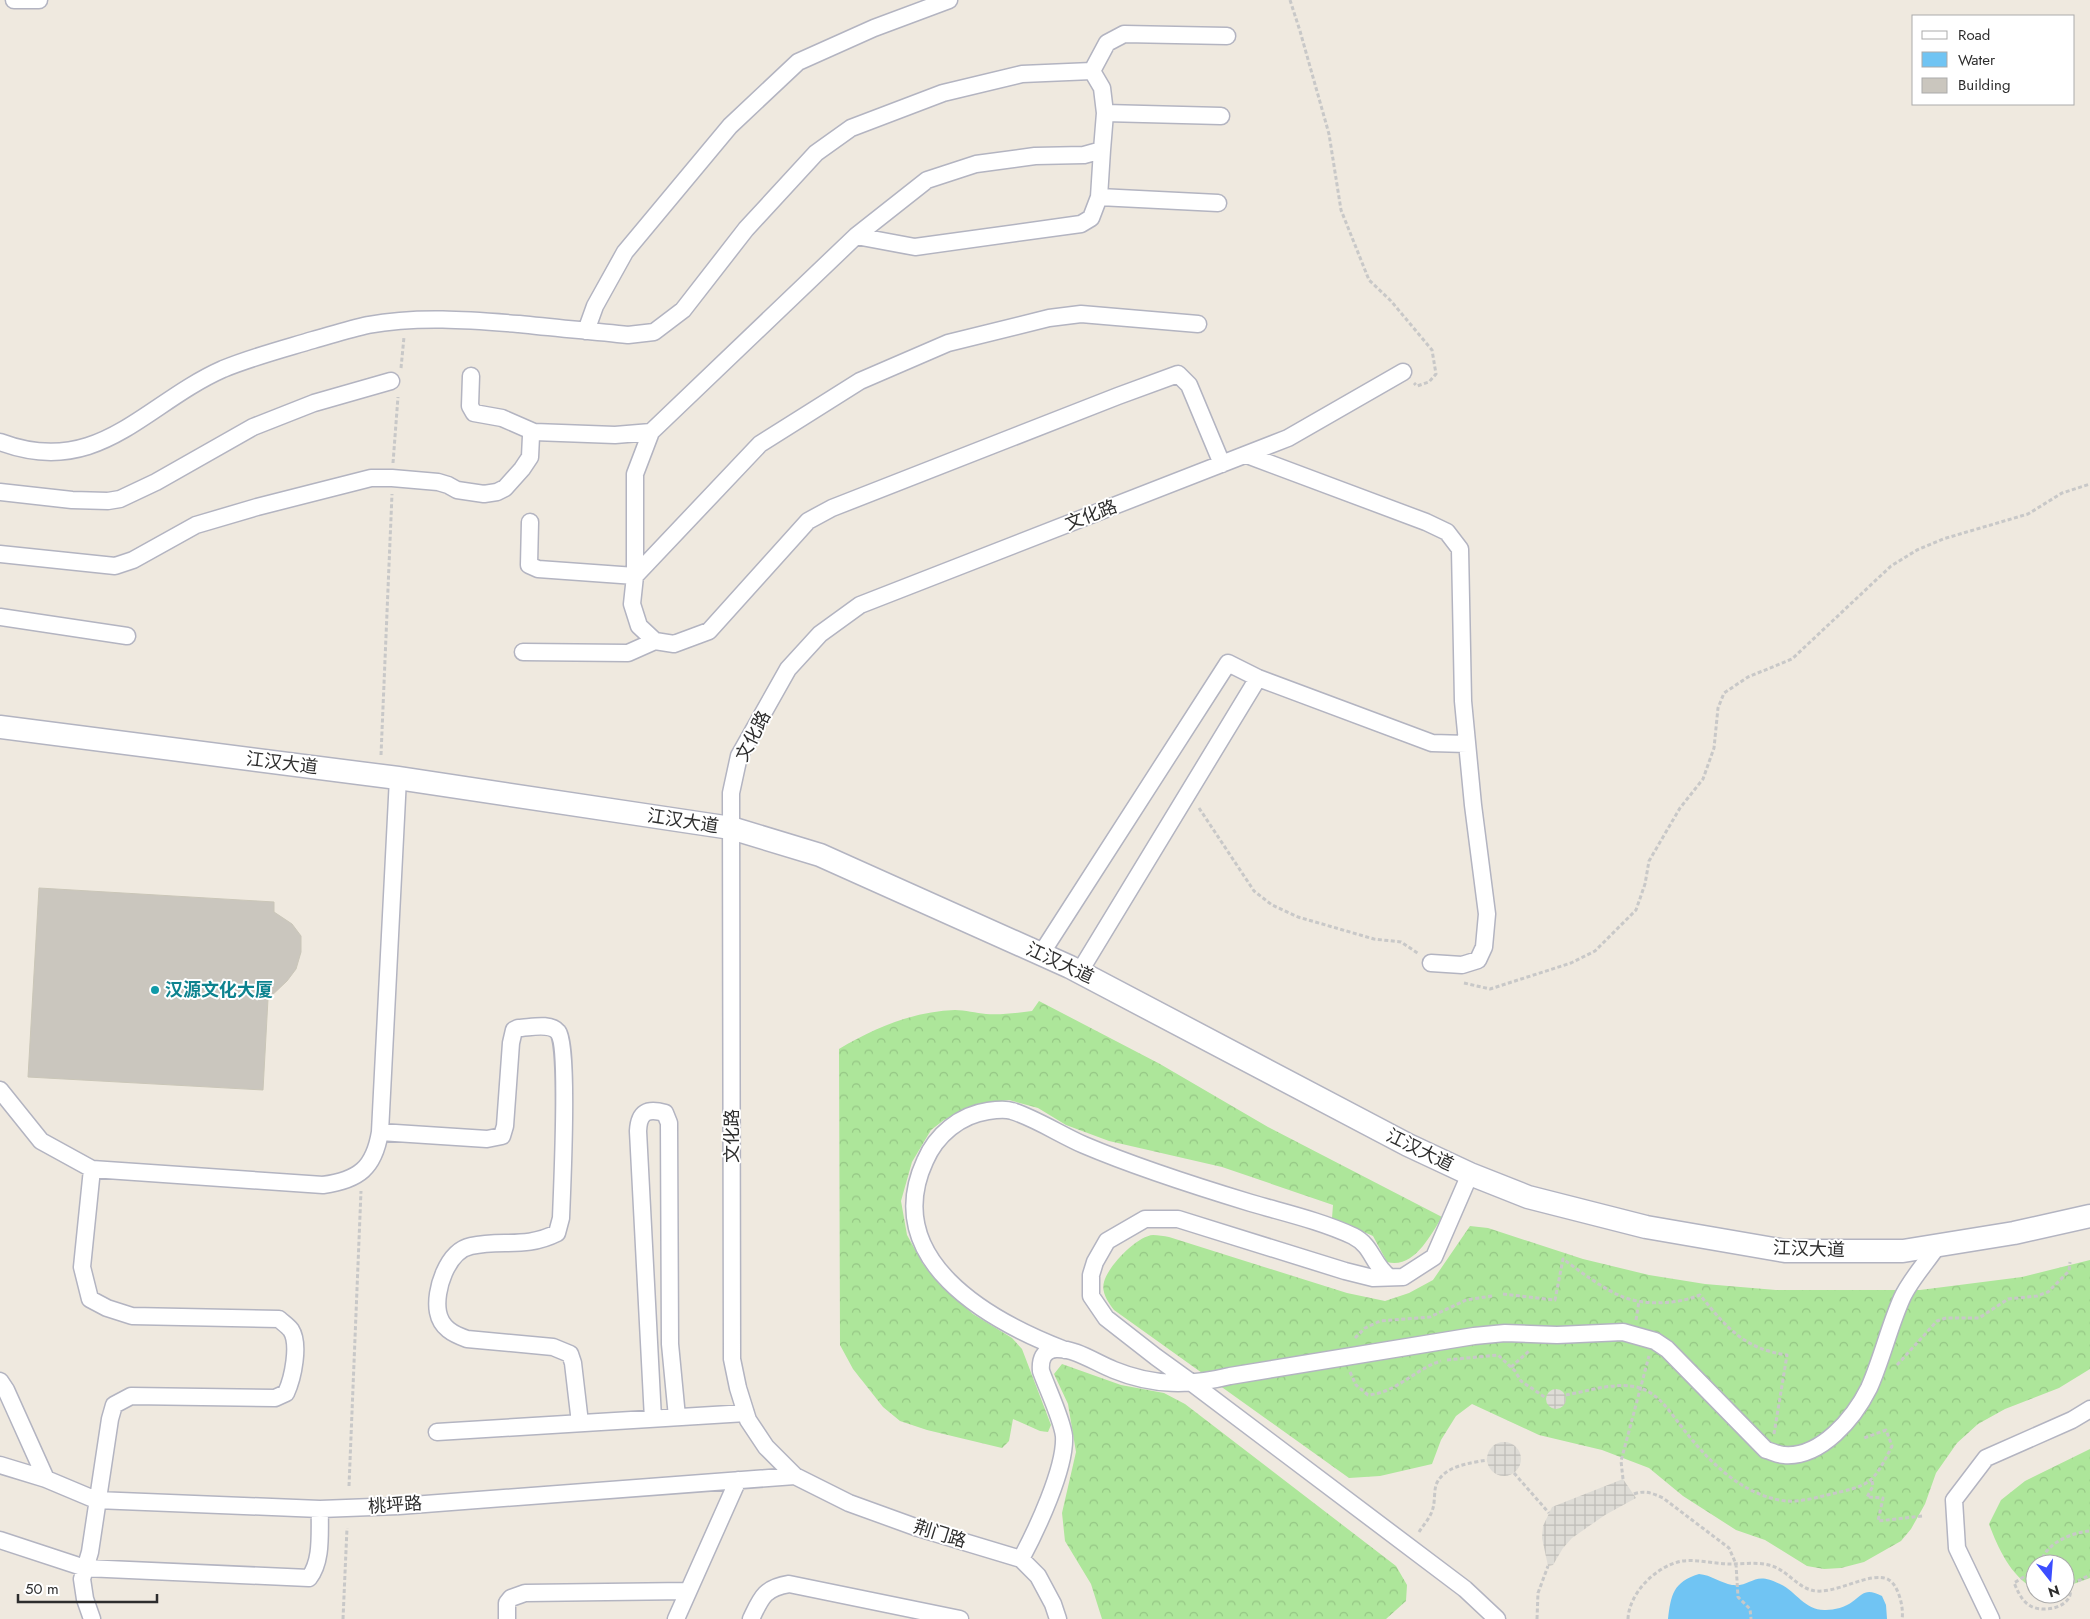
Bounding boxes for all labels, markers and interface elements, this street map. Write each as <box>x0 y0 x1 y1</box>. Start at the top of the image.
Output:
legend <box>1912 15 2075 105</box>
text: Road <box>1958 24 1990 46</box>
text: Water <box>1958 49 1996 71</box>
text: Building <box>1958 74 2010 96</box>
street label: 文化路 <box>1061 493 1121 537</box>
street label: 文化路 <box>729 706 777 766</box>
street label: 江汉大道 <box>245 746 319 780</box>
street label: 江汉大道 <box>645 803 721 839</box>
street label: 江汉大道 <box>1022 936 1098 990</box>
place label: 汉源文化大厦 <box>165 977 273 1003</box>
marker: 汉源文化大厦 <box>149 984 161 996</box>
street label: 文化路 <box>719 1109 745 1163</box>
street label: 江汉大道 <box>1382 1123 1458 1177</box>
street label: 江汉大道 <box>1773 1235 1845 1263</box>
street label: 桃坪路 <box>367 1490 423 1520</box>
street label: 荆门路 <box>910 1514 970 1554</box>
north arrow <box>2025 1554 2075 1604</box>
scale bar <box>18 1572 156 1604</box>
text: 50 m <box>25 1578 59 1600</box>
text: N <box>2046 1580 2062 1603</box>

